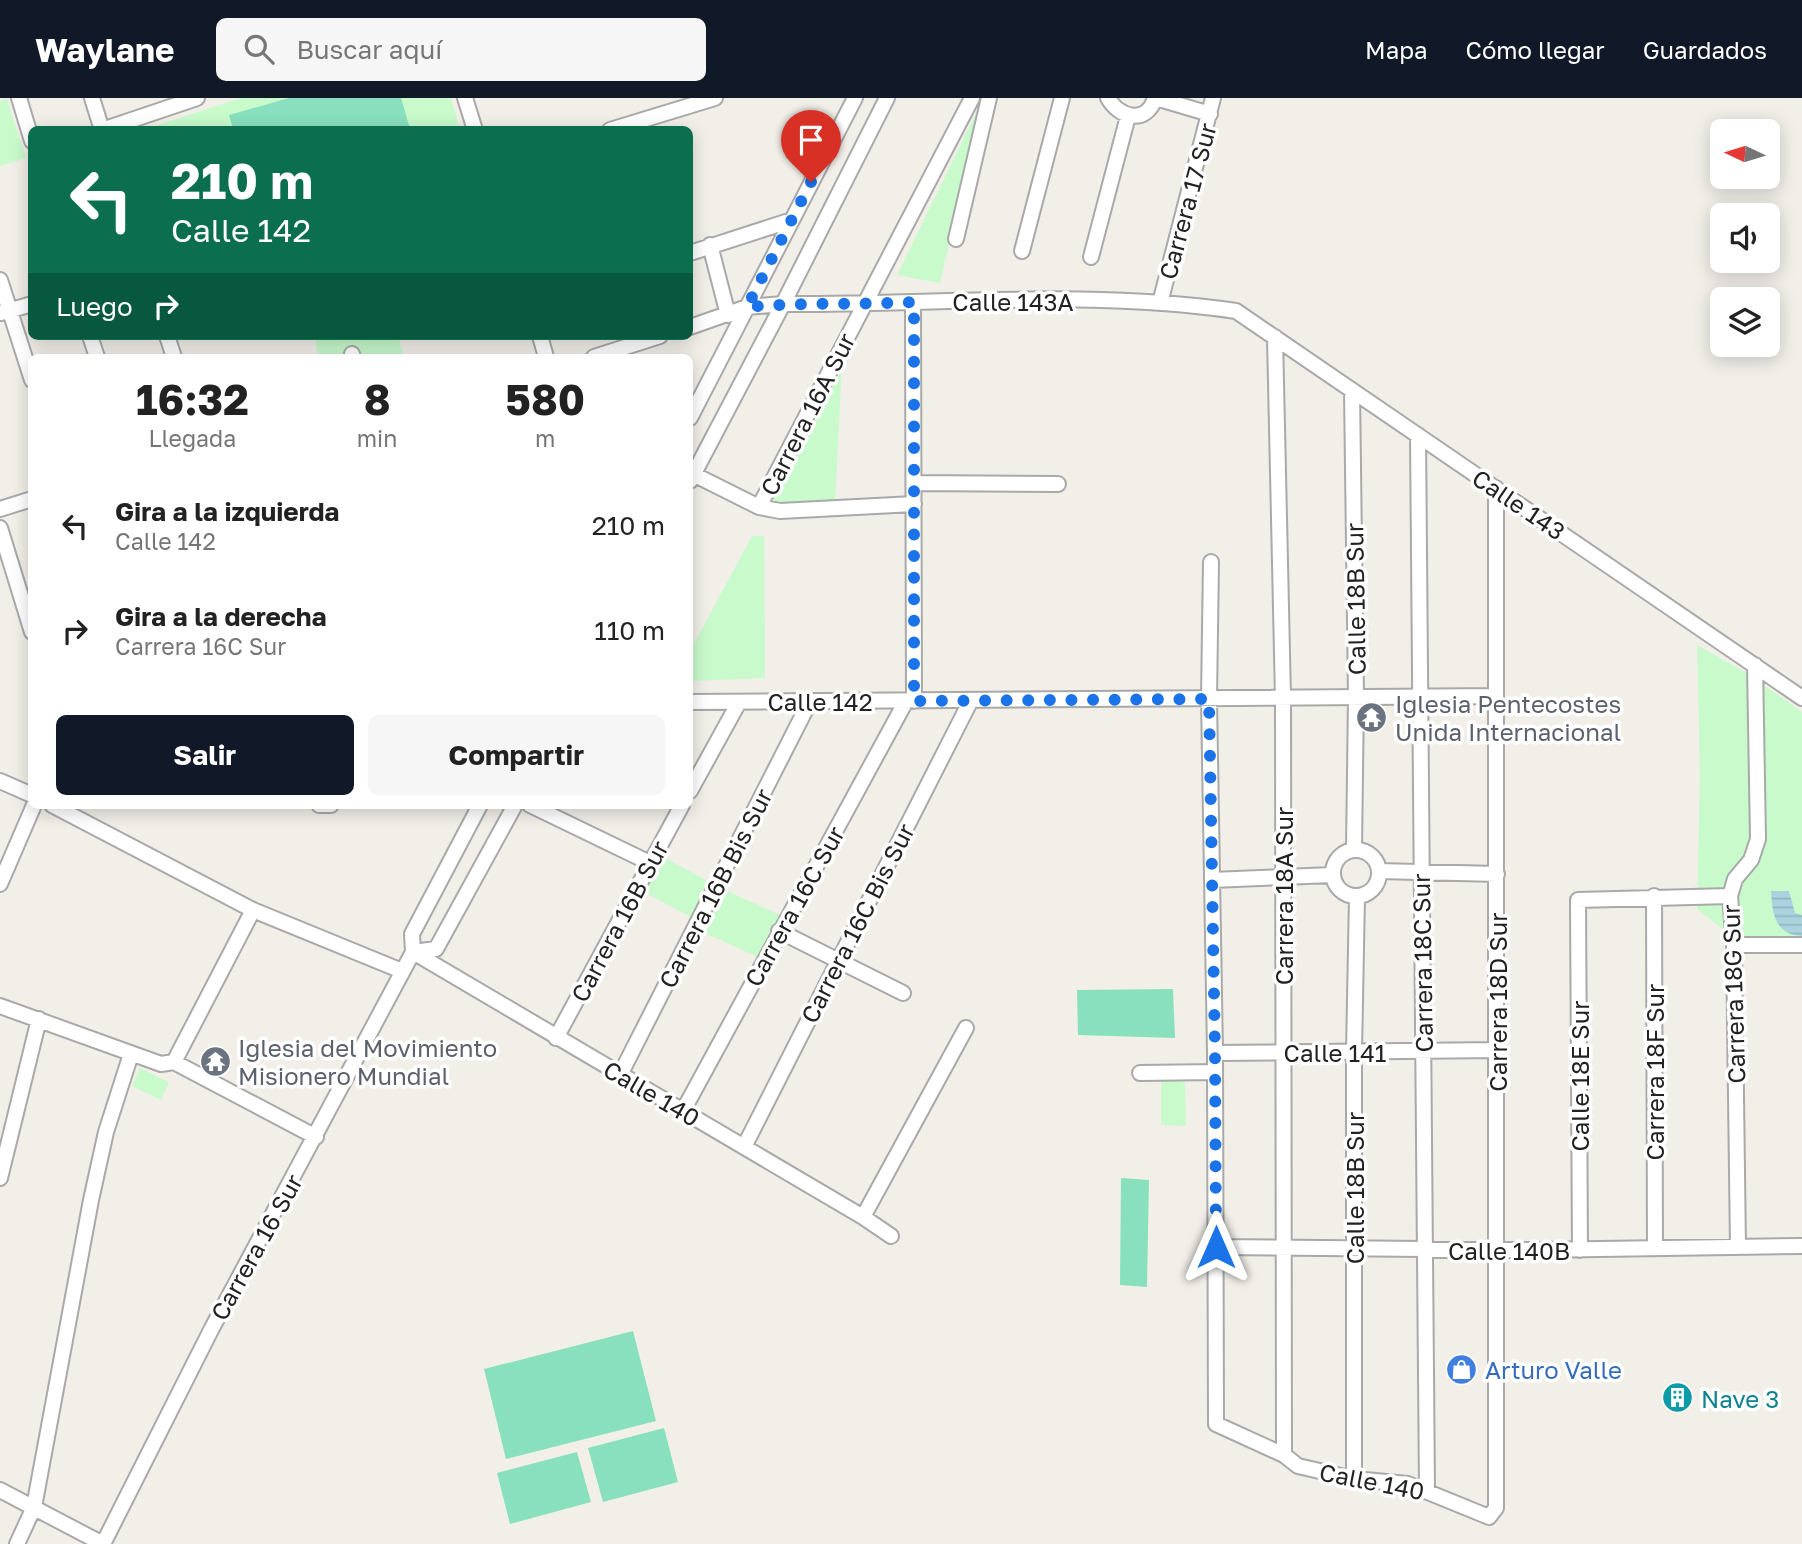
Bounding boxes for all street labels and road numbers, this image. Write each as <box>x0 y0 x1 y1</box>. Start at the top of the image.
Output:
street label: Carrera 17 Sur <box>1152 120 1222 282</box>
street label: Calle 143A <box>952 287 1074 316</box>
street label: Carrera 16A Sur <box>754 328 860 500</box>
street label: Calle 143 <box>1467 463 1571 545</box>
street label: Calle 18B Sur <box>1339 522 1371 676</box>
street label: Calle 142 <box>767 687 873 716</box>
street label: Carrera 16B Bis Sur <box>652 784 778 992</box>
street label: Carrera 18A Sur <box>1269 807 1298 985</box>
street label: Carrera 16C Bis Sur <box>794 818 920 1028</box>
street label: Carrera 16C Sur <box>738 821 850 991</box>
street label: Carrera 16B Sur <box>564 835 674 1007</box>
street label: Carrera 18C Sur <box>1406 873 1438 1053</box>
street label: Carrera 18G Sur <box>1715 904 1751 1084</box>
street label: Carrera 18D Sur <box>1483 912 1512 1092</box>
street label: Carrera 18F Sur <box>1640 984 1669 1160</box>
street label: Calle 18E Sur <box>1565 1000 1594 1152</box>
street label: Calle 141 <box>1284 1038 1386 1067</box>
street label: Calle 140 <box>599 1054 705 1132</box>
street label: Calle 18B Sur <box>1340 1112 1369 1264</box>
street label: Carrera 16 Sur <box>204 1169 308 1325</box>
street label: Calle 140B <box>1448 1236 1570 1265</box>
street label: Calle 140 <box>1317 1457 1427 1505</box>

